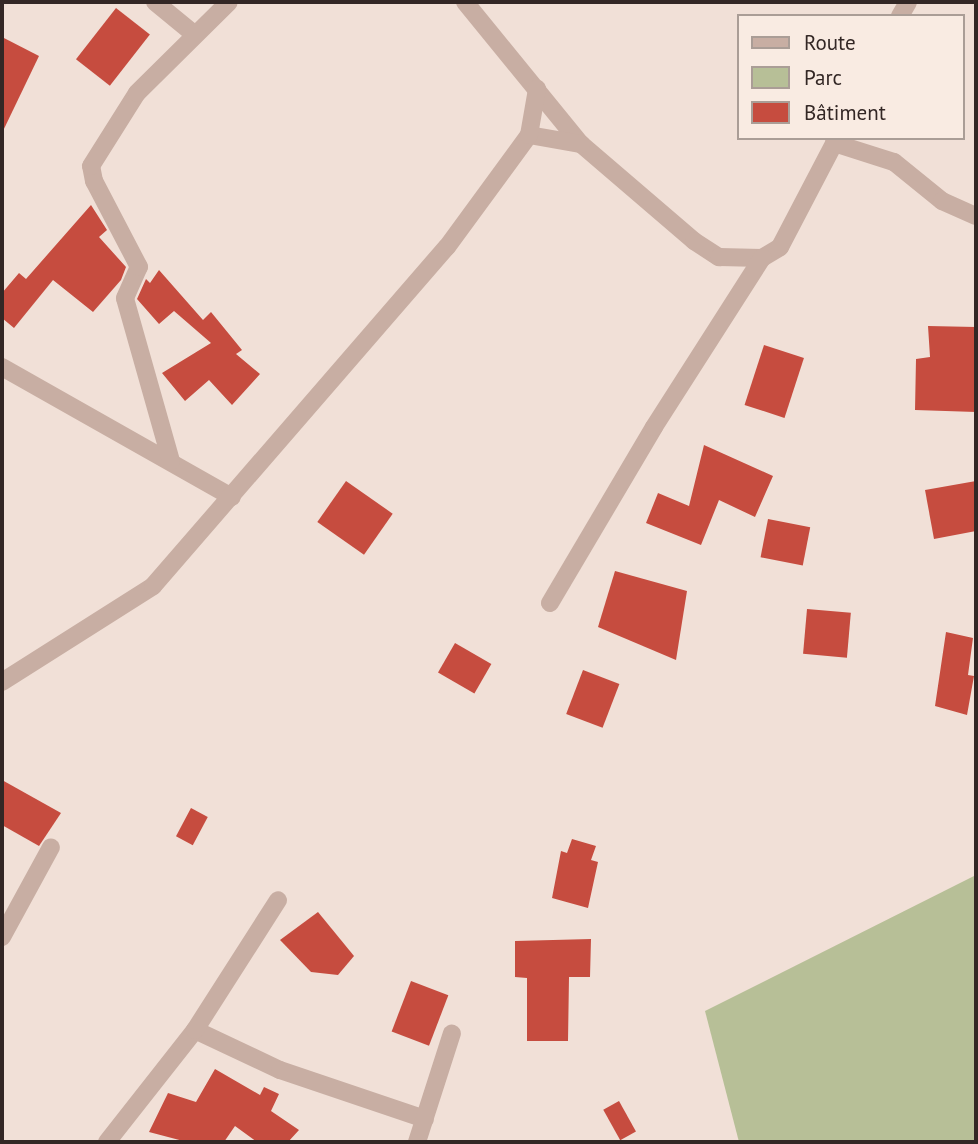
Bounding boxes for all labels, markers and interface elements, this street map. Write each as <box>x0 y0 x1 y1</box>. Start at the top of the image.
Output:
legend <box>736 14 964 140</box>
text: Route <box>804 29 856 56</box>
text: Parc <box>804 64 842 91</box>
text: Bâtiment <box>804 99 886 126</box>

